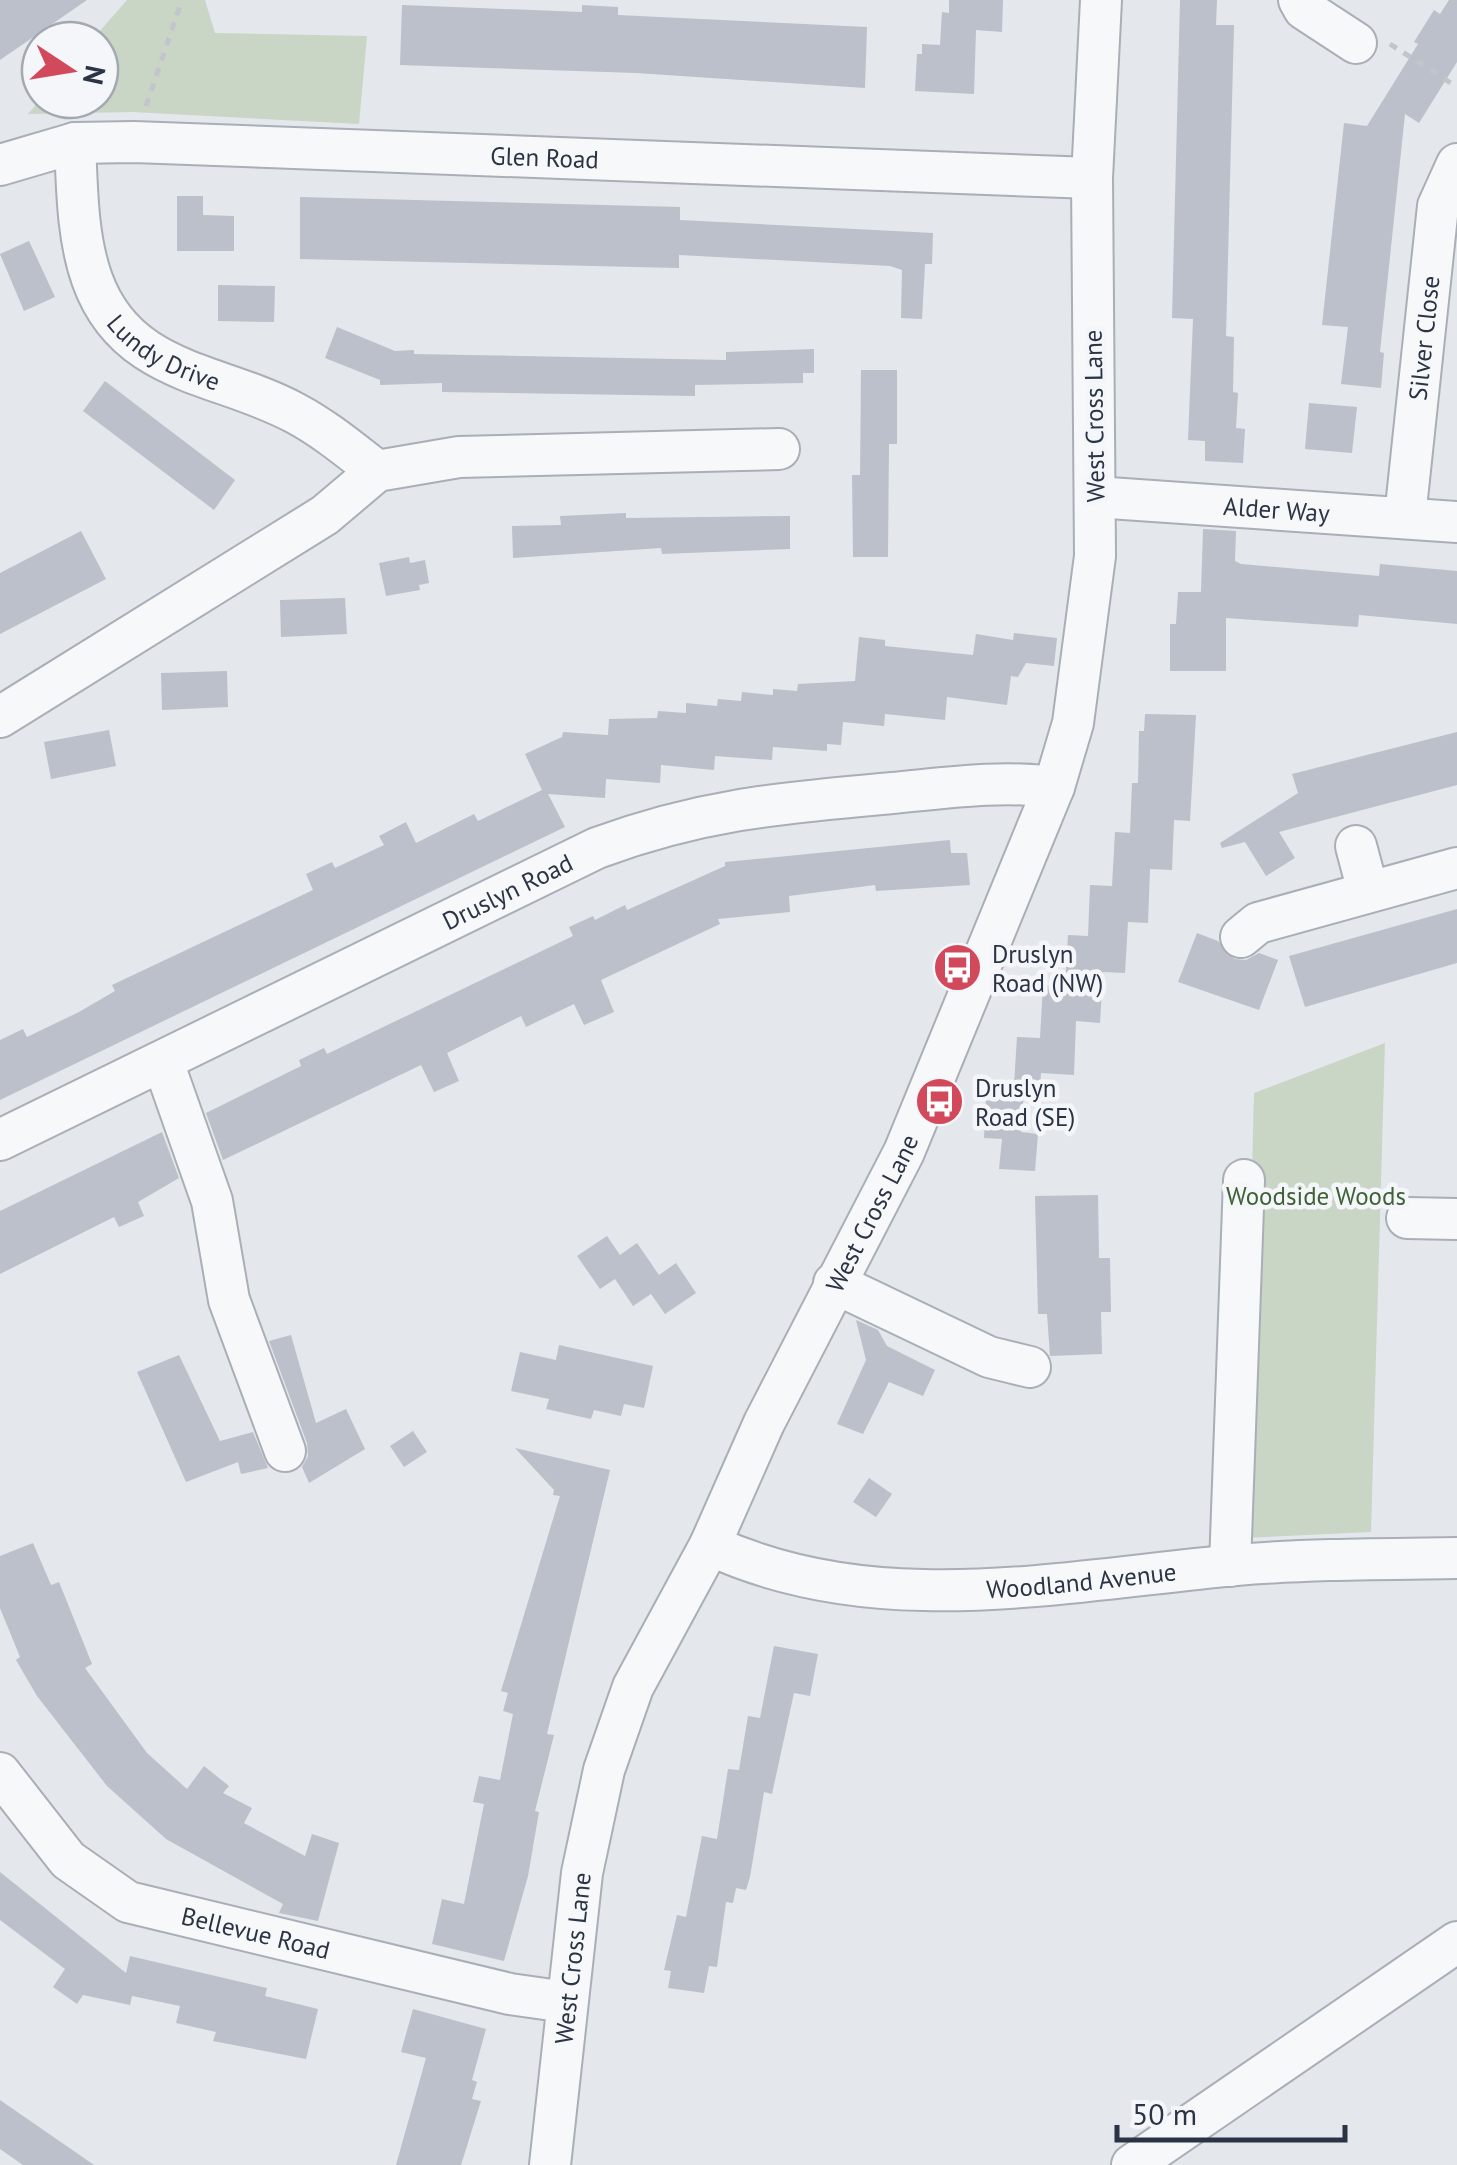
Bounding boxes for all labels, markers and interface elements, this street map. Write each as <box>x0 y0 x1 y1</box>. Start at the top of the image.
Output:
north arrow <box>20 20 120 120</box>
text: N <box>75 62 115 88</box>
street label: Glen Road <box>490 139 599 175</box>
street label: Silver Close <box>1401 274 1447 402</box>
street label: Lundy Drive <box>100 308 224 397</box>
street label: West Cross Lane <box>1076 329 1112 503</box>
street label: Alder Way <box>1222 490 1331 529</box>
street label: Druslyn Road <box>437 846 578 937</box>
place label: Druslyn Road (NW) <box>992 938 1103 999</box>
bus stop icon: Druslyn Road (NW) <box>931 942 983 994</box>
place label: Druslyn Road (SE) <box>975 1072 1075 1133</box>
bus stop icon: Druslyn Road (SE) <box>914 1076 966 1128</box>
street label: West Cross Lane <box>818 1130 925 1297</box>
park label: Woodside Woods <box>1226 1180 1406 1212</box>
street label: Woodland Avenue <box>985 1555 1178 1605</box>
street label: West Cross Lane <box>547 1871 598 2046</box>
street label: Bellevue Road <box>178 1899 333 1966</box>
scale bar <box>1117 2080 1344 2142</box>
text: 50 m <box>1132 2094 1197 2133</box>

